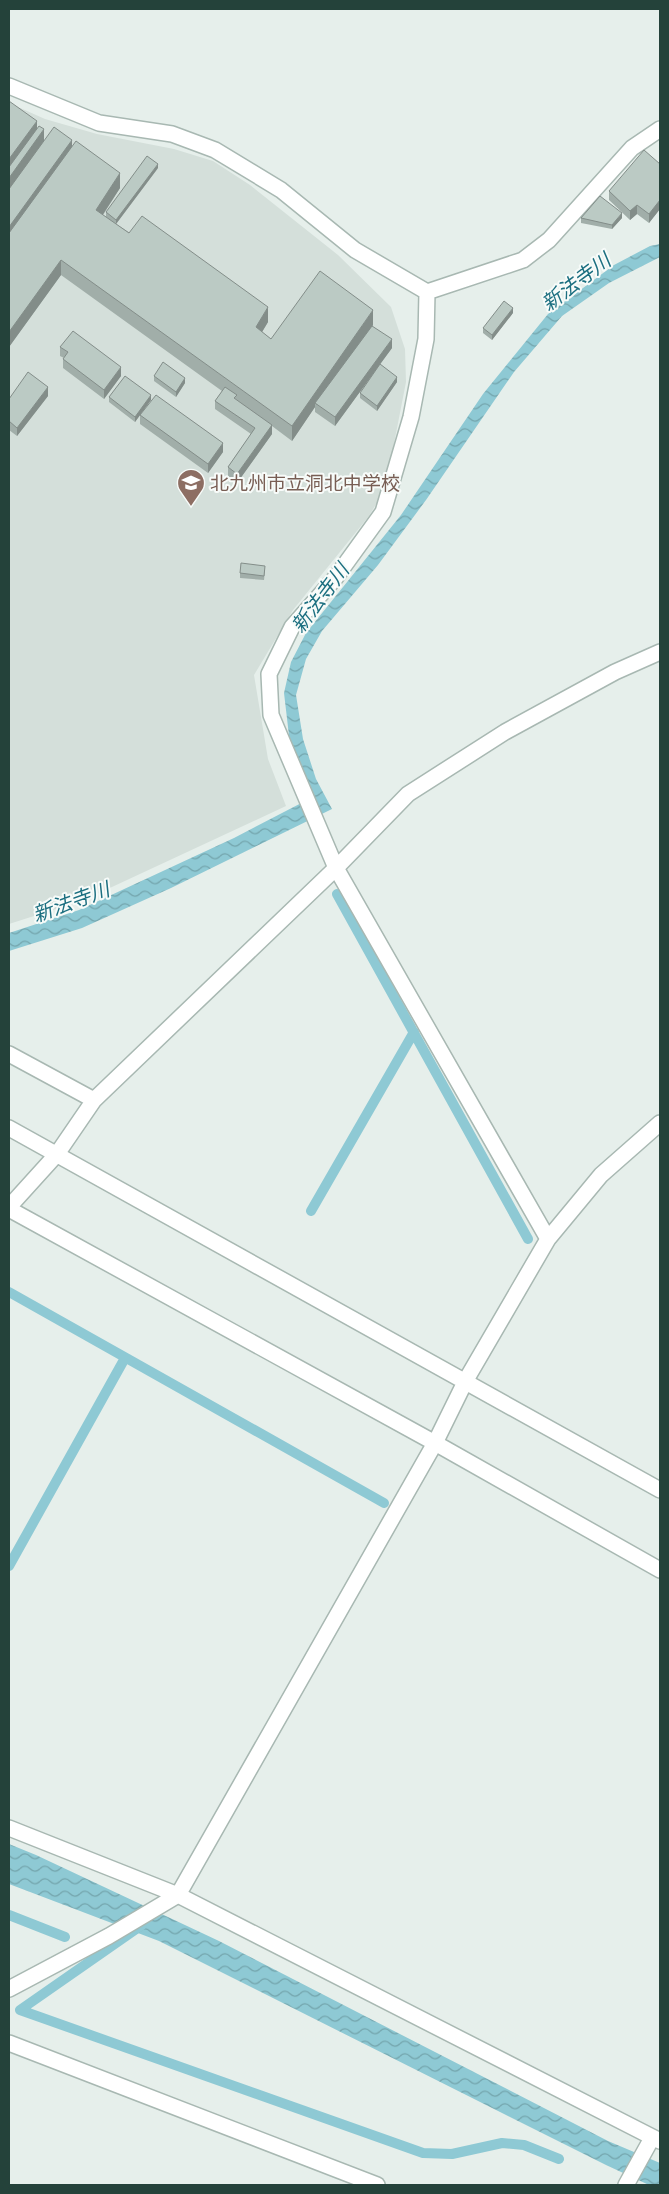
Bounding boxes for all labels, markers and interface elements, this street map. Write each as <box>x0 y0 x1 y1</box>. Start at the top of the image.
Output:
water label: 新法寺川 <box>537 247 617 316</box>
school or university icon: 北九州市立洞北中学校 <box>176 468 206 507</box>
place label: 北九州市立洞北中学校 <box>210 472 400 495</box>
water label: 新法寺川 <box>286 557 355 637</box>
water label: 新法寺川 <box>29 876 115 927</box>

